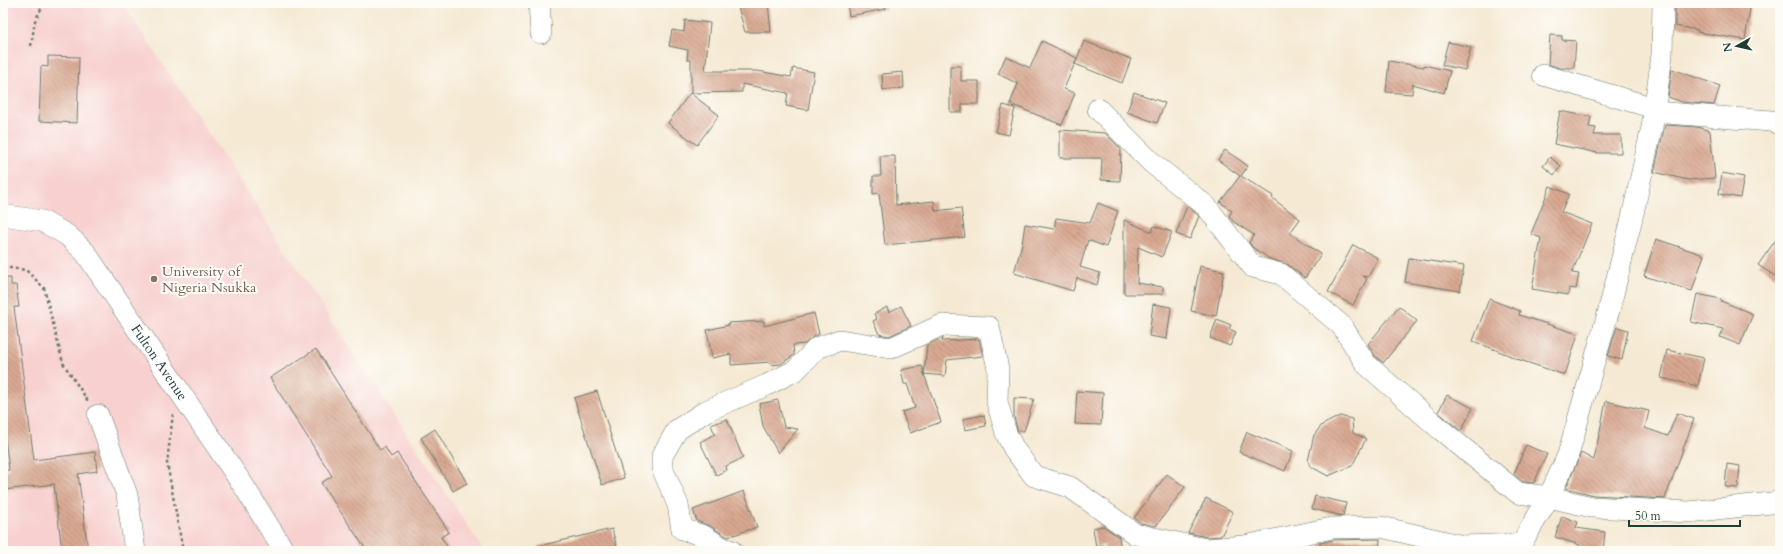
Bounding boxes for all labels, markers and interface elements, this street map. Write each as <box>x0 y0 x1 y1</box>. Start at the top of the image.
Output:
north arrow <box>1717 26 1757 66</box>
text: N <box>1719 41 1736 53</box>
place label: University of Nigeria Nsukka <box>162 262 256 297</box>
marker: University of Nigeria Nsukka <box>149 274 159 284</box>
street label: Fulton Avenue <box>127 321 192 404</box>
scale bar <box>1629 502 1740 528</box>
text: 50 m <box>1635 508 1662 524</box>

